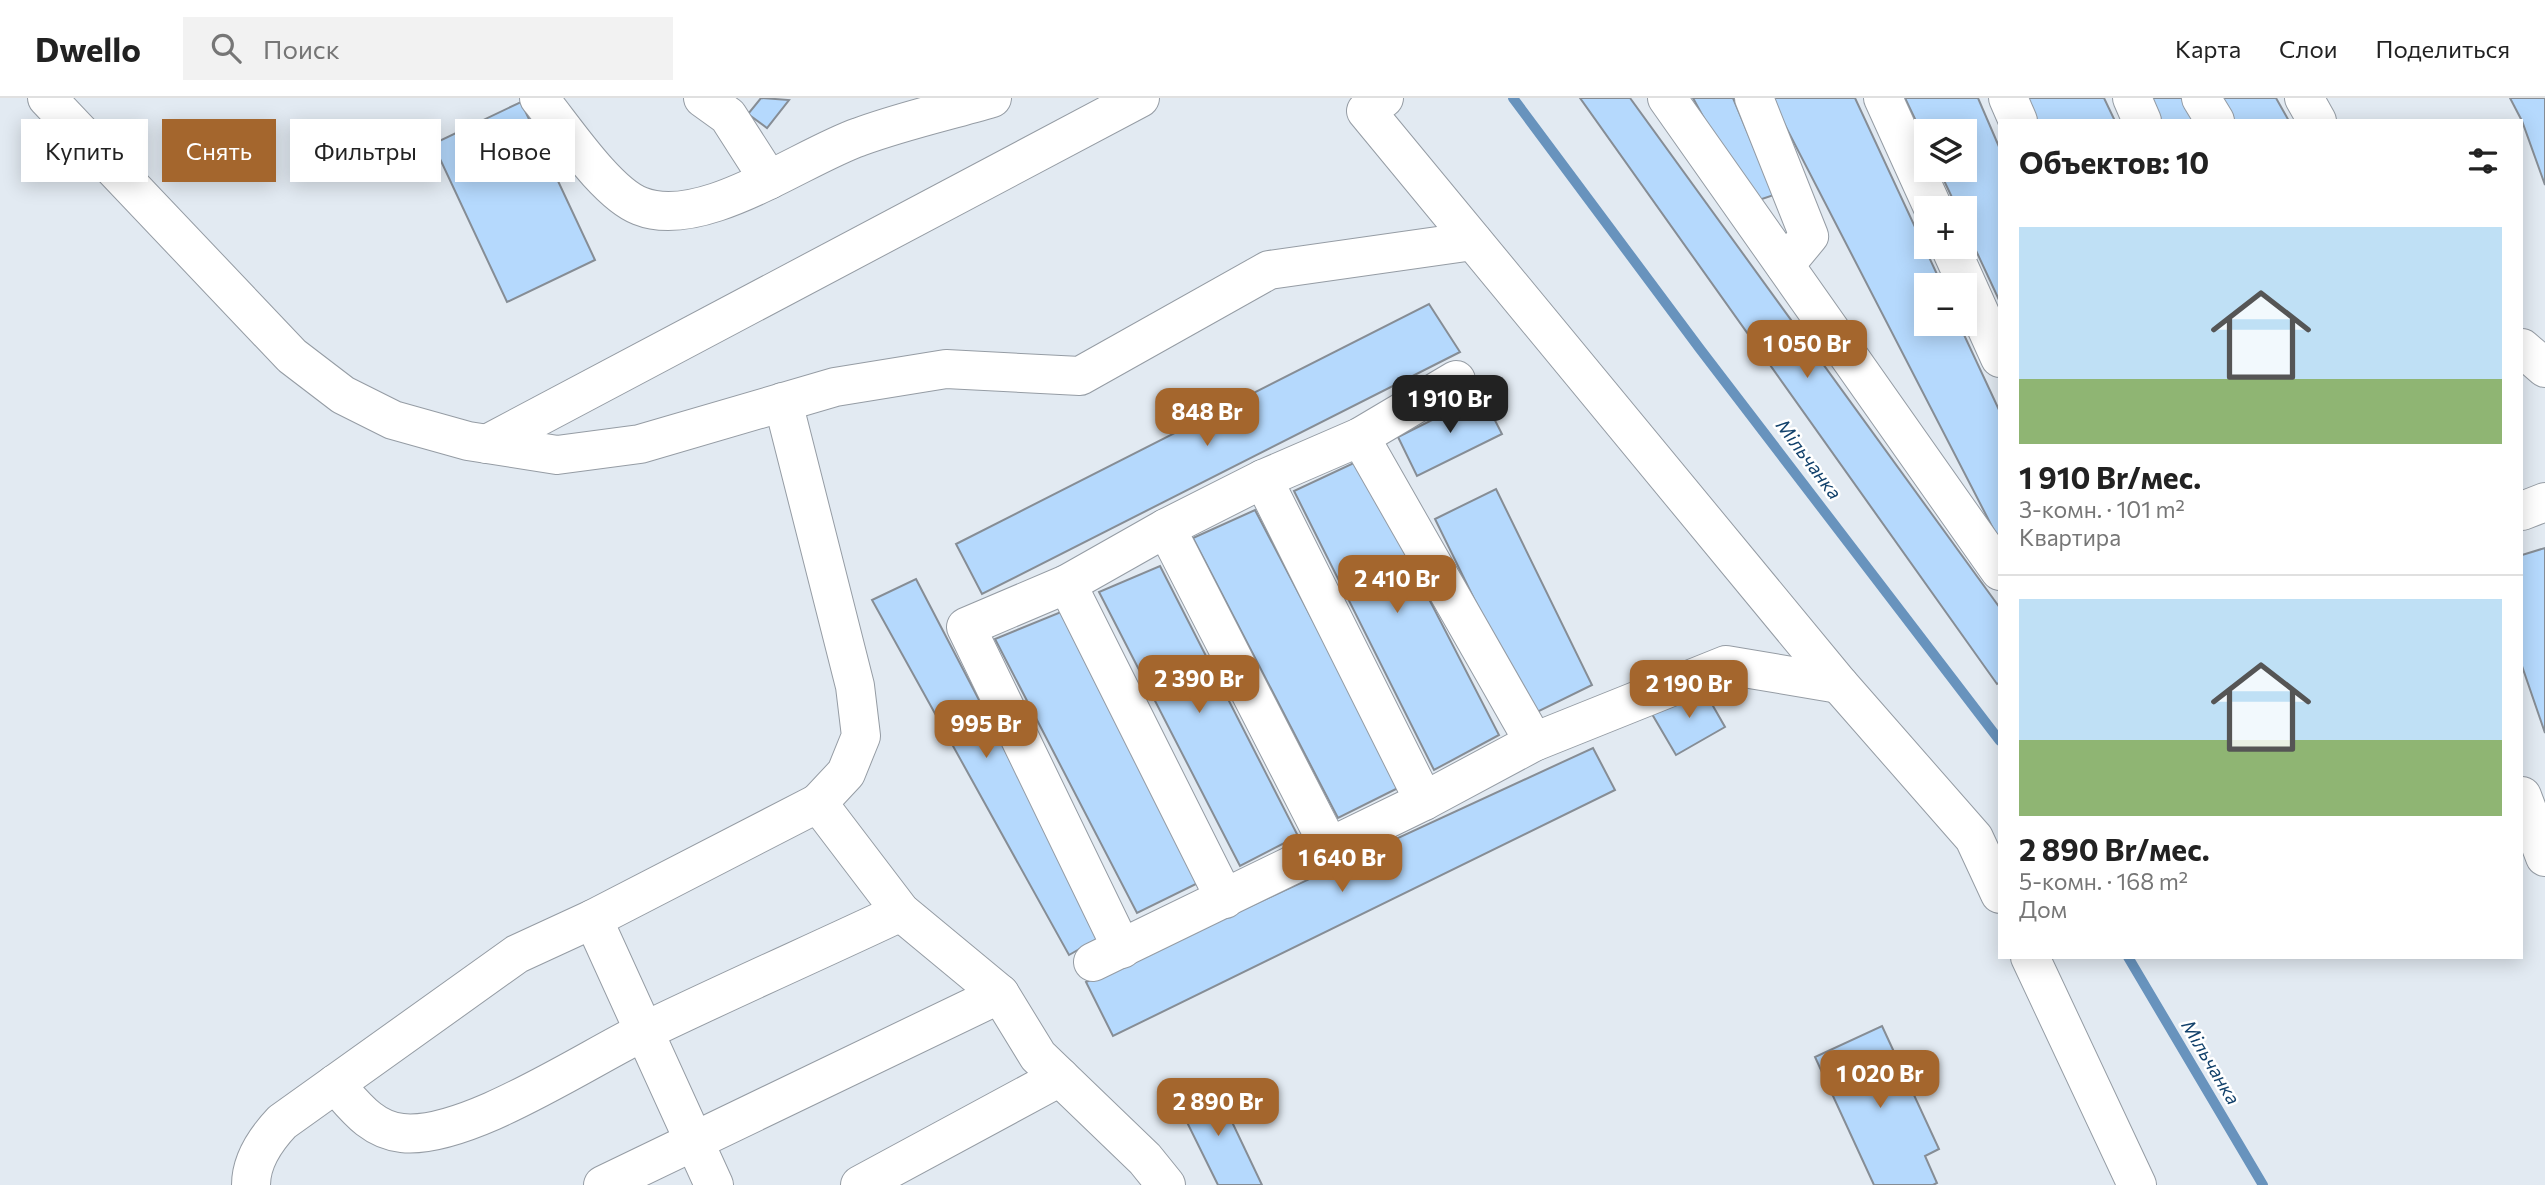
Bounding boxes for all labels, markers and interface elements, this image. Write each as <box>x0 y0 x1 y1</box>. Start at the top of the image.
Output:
search box <box>183 17 673 80</box>
text: Dwello <box>35 28 141 69</box>
icon: search <box>207 29 245 67</box>
text: Поиск <box>263 33 340 64</box>
text: Карта <box>2175 34 2241 63</box>
text: Слои <box>2279 34 2337 63</box>
text: Поделиться <box>2375 34 2510 63</box>
chip: Купить <box>21 119 148 182</box>
chip: Снять <box>162 119 276 182</box>
chip: Фильтры <box>290 119 441 182</box>
chip: Новое <box>455 119 575 182</box>
map controls <box>1914 119 1977 336</box>
button: layers <box>1914 119 1977 182</box>
icon: filters <box>2464 142 2502 180</box>
text: Объектов: 10 <box>2019 143 2209 180</box>
button: + <box>1914 196 1977 259</box>
icon: home <box>2198 272 2324 398</box>
button: − <box>1914 273 1977 336</box>
pin: 1 050 Br <box>1735 320 1879 380</box>
text: 1 050 Br <box>1763 329 1851 357</box>
pin: 1 910 Br <box>1378 376 1522 435</box>
text: 1 910 Br <box>1408 384 1492 412</box>
pin: 848 Br <box>1150 388 1264 448</box>
text: 848 Br <box>1171 397 1243 425</box>
water label: Мільчанка <box>1772 414 1847 503</box>
text: 1 910 Br/мес. <box>2019 458 2201 495</box>
text: 3-комн. · 101 m² <box>2019 495 2185 523</box>
text: Квартира <box>2019 523 2121 551</box>
pin: 2 410 Br <box>1325 556 1469 615</box>
text: 2 410 Br <box>1354 564 1440 592</box>
icon: home <box>2198 644 2324 770</box>
pin: 2 390 Br <box>1127 656 1271 715</box>
pin: 2 190 Br <box>1617 660 1761 720</box>
text: 2 390 Br <box>1154 664 1244 692</box>
text: 2 190 Br <box>1646 669 1732 697</box>
pin: 995 Br <box>929 700 1043 760</box>
text: 995 Br <box>951 709 1021 737</box>
text: 2 890 Br/мес. <box>2019 830 2210 867</box>
pin: 1 640 Br <box>1270 834 1414 894</box>
text: 1 640 Br <box>1298 843 1386 871</box>
text: 5-комн. · 168 m² <box>2019 867 2188 895</box>
text: Дом <box>2019 895 2067 923</box>
water label: Мільчанка <box>2177 1015 2246 1108</box>
pin: 1 020 Br <box>1808 1051 1952 1110</box>
text: 1 020 Br <box>1836 1059 1924 1087</box>
pin: 2 890 Br <box>1146 1079 1290 1138</box>
text: 2 890 Br <box>1173 1087 1263 1115</box>

